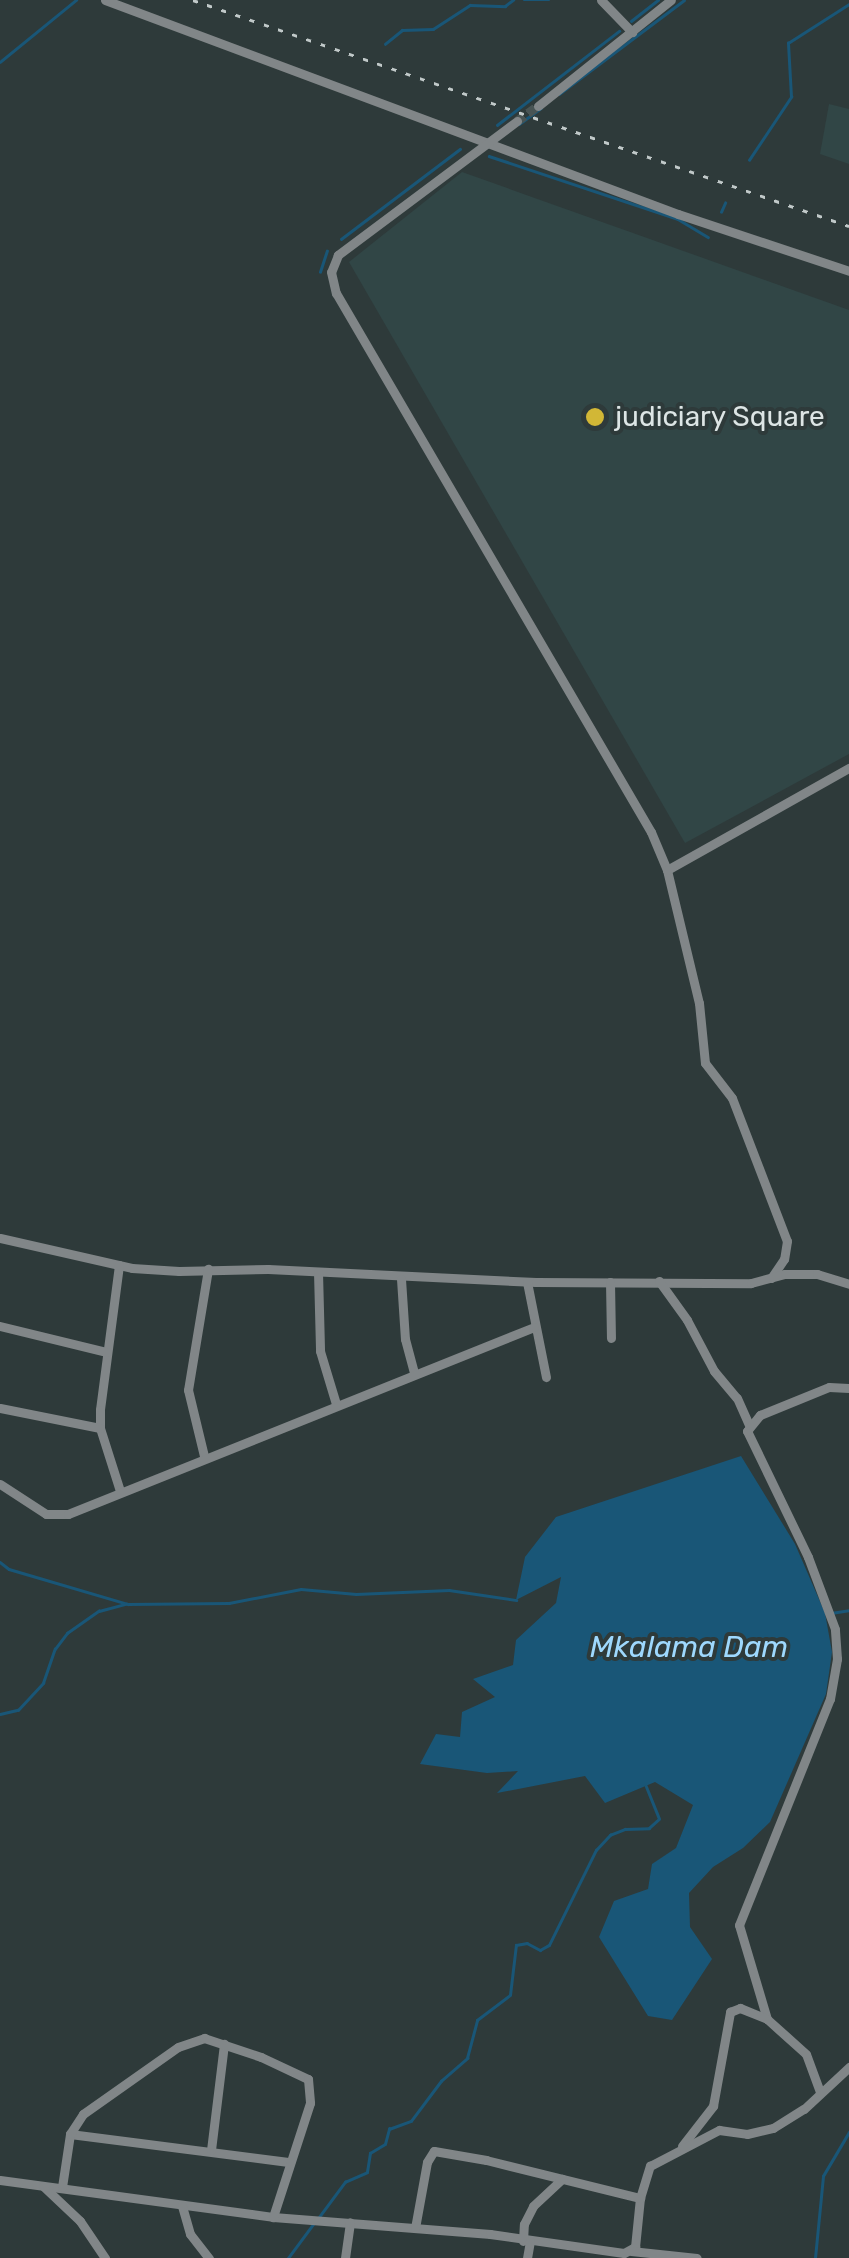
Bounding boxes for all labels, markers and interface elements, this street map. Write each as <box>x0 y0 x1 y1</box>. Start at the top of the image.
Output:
place label: judiciary Square <box>615 400 826 434</box>
marker: judiciary Square <box>584 406 606 428</box>
water label: Mkalama Dam <box>590 1629 788 1665</box>

